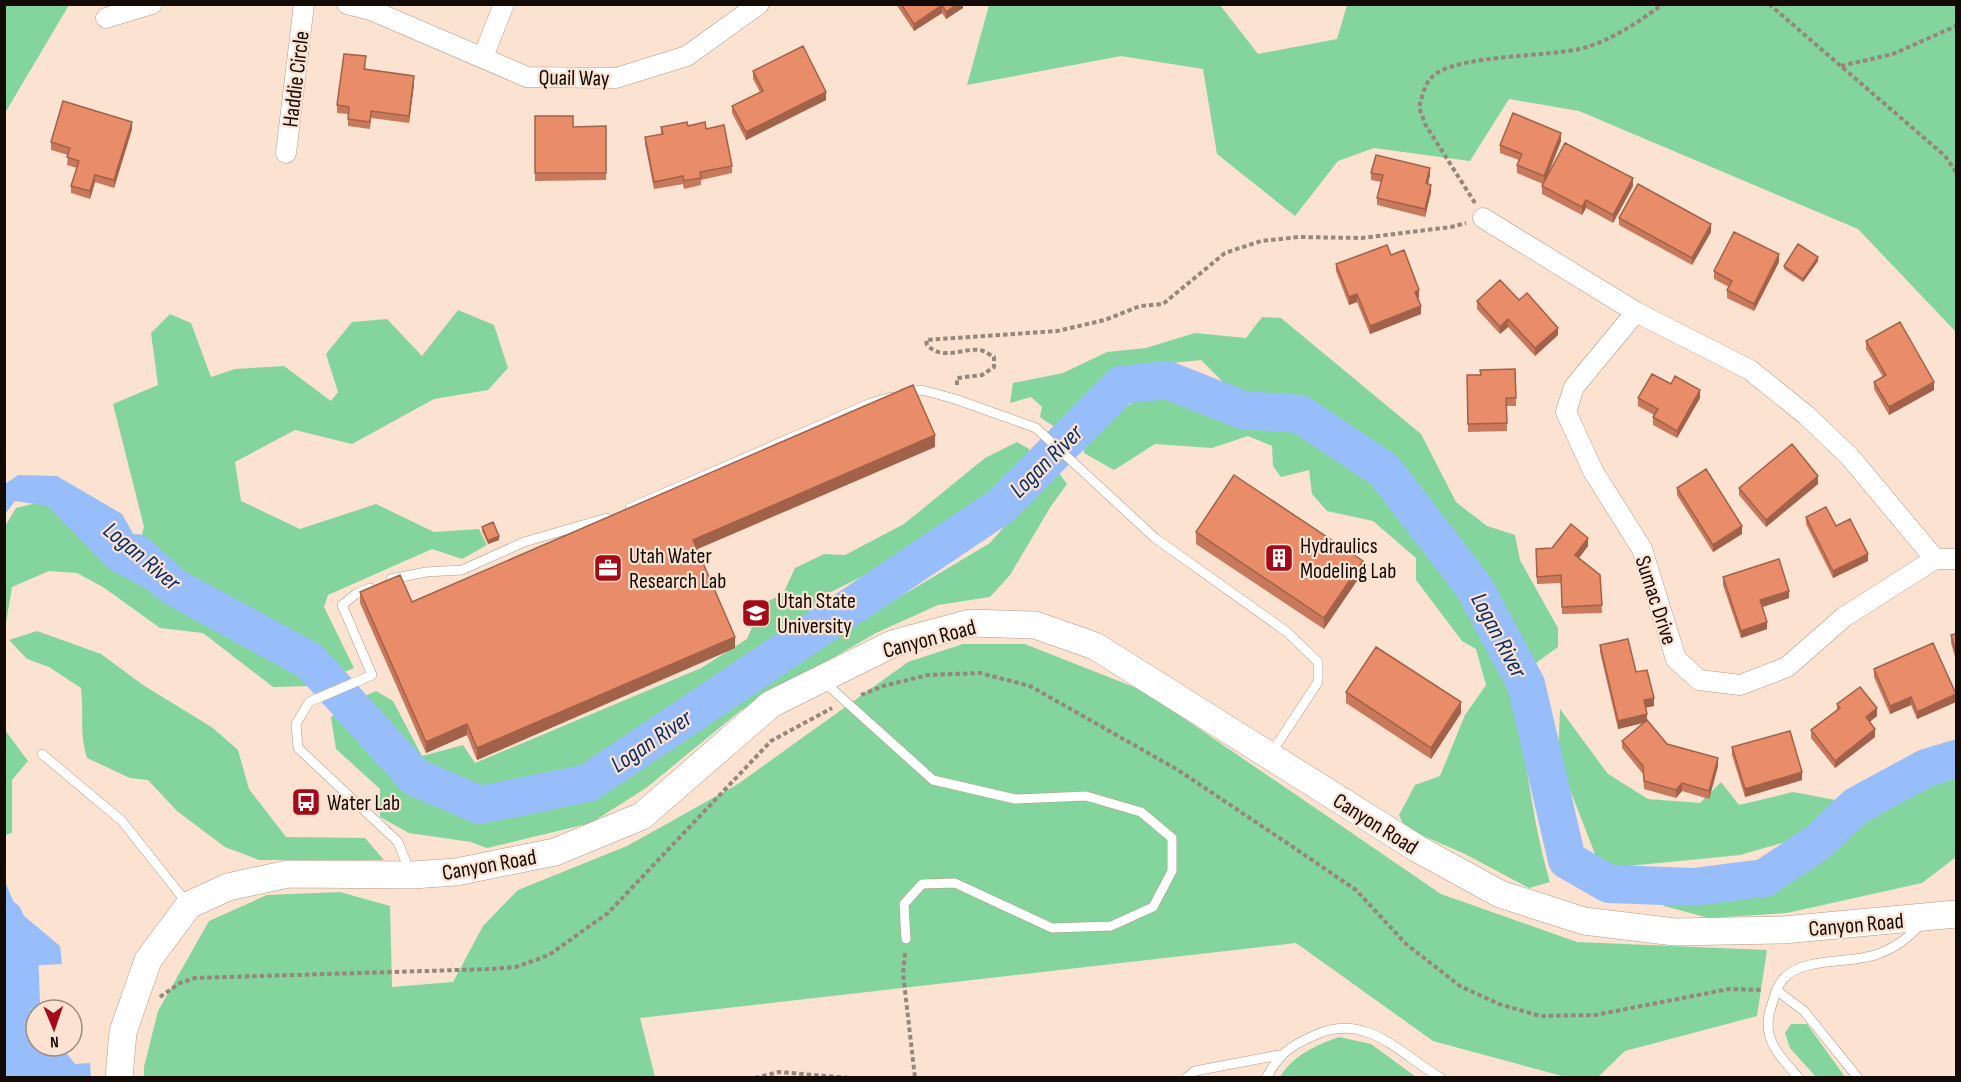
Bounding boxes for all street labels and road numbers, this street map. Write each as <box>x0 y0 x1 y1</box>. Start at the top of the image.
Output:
street label: Haddie Circle <box>277 29 316 129</box>
street label: Quail Way <box>538 64 610 93</box>
street label: Sumac Drive <box>1629 553 1683 648</box>
street label: Canyon Road <box>880 614 979 665</box>
street label: Canyon Road <box>1328 788 1423 861</box>
street label: Canyon Road <box>440 844 538 887</box>
street label: Canyon Road <box>1808 908 1905 943</box>

